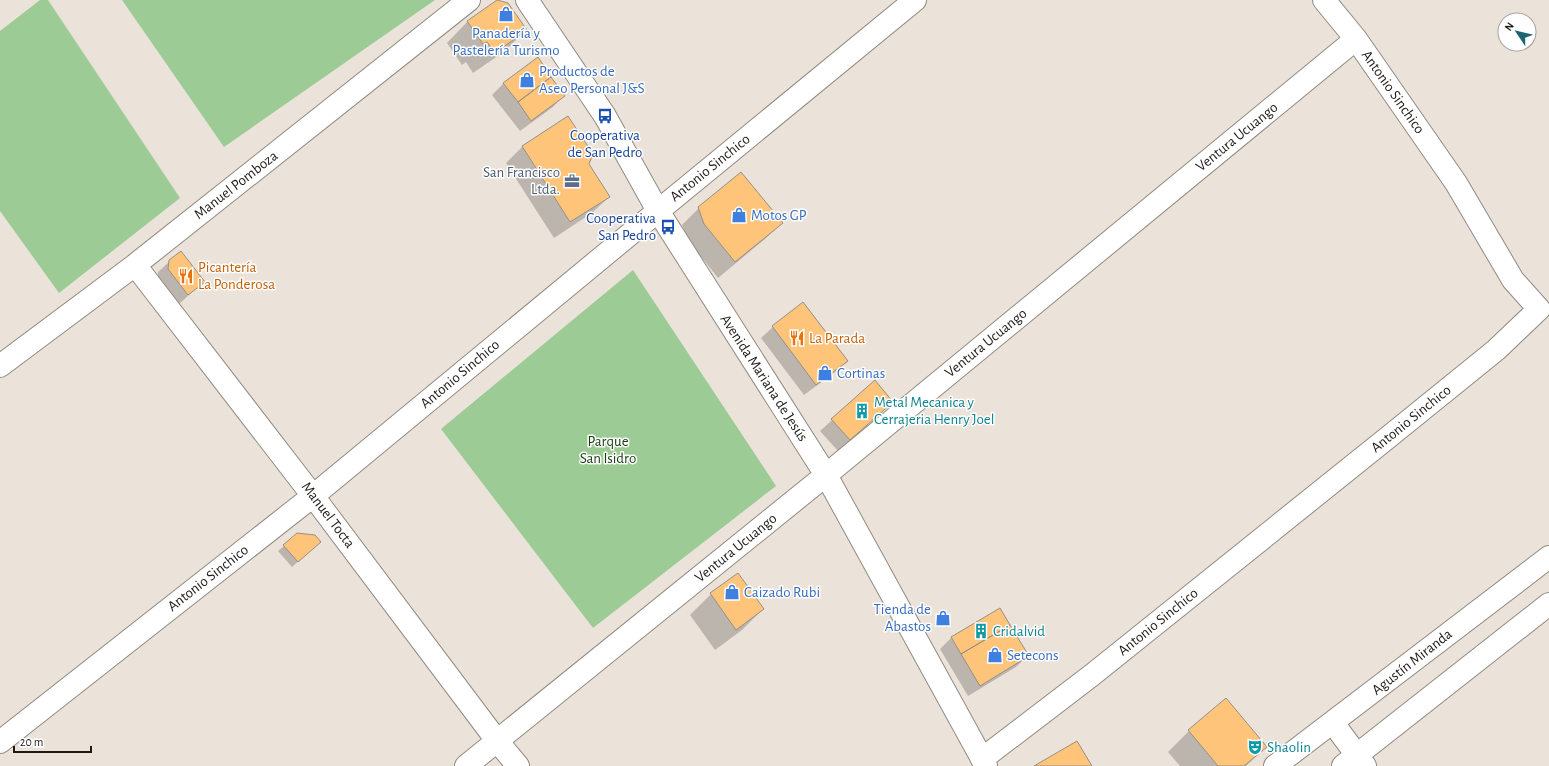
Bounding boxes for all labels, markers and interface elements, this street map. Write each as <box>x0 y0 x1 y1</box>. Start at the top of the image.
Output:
shop icon: Panadería y Pastelería Turismo <box>497 5 515 23</box>
north arrow <box>1497 12 1537 52</box>
text: N <box>1503 20 1516 33</box>
place label: Panadería y Pastelería Turismo <box>452 26 560 58</box>
street label: Antonio Sinchico <box>1359 48 1427 136</box>
place label: Productos de Aseo Personal J&S <box>539 64 645 96</box>
shop icon: Productos de Aseo Personal J&S <box>518 71 536 89</box>
street label: Ventura Ucuango <box>1193 100 1281 174</box>
bus stop icon: Cooperativa de San Pedro <box>596 107 614 125</box>
place label: Cooperativa de San Pedro <box>568 128 643 160</box>
street label: Antonio Sinchico <box>667 131 753 205</box>
street label: Manuel Pomboza <box>191 148 281 222</box>
place label: San Francisco Ltda. <box>483 165 560 197</box>
office icon: San Francisco Ltda. <box>563 172 581 190</box>
shop icon: Motos GP <box>730 206 748 224</box>
place label: Motos GP <box>751 208 807 223</box>
place label: Cooperativa San Pedro <box>586 211 656 243</box>
bus stop icon: Cooperativa San Pedro <box>659 218 677 236</box>
place label: Picantería La Ponderosa <box>198 260 275 292</box>
restaurant icon: Picantería La Ponderosa <box>177 267 195 285</box>
street label: Ventura Ucuango <box>942 306 1030 380</box>
street label: Avenida Mariana de Jesús <box>717 312 811 444</box>
restaurant icon: La Parada <box>788 329 806 347</box>
place label: La Parada <box>809 331 865 346</box>
street label: Antonio Sinchico <box>418 337 502 411</box>
shop icon: Cortinas <box>816 364 834 382</box>
place label: Cortinas <box>837 366 885 381</box>
street label: Antonio Sinchico <box>1368 382 1454 456</box>
place label: Metal Mecanica y Cerrajeria Henry Joel <box>874 395 994 427</box>
building icon: Metal Mecanica y Cerrajeria Henry Joel <box>853 402 871 420</box>
park label: Parque San Isidro <box>580 434 636 466</box>
street label: Manuel Tocta <box>298 479 358 551</box>
street label: Ventura Ucuango <box>692 511 780 585</box>
street label: Antonio Sinchico <box>165 542 251 614</box>
shop icon: Caizado Rubi <box>723 583 741 601</box>
place label: Caizado Rubi <box>744 585 820 600</box>
street label: Antonio Sinchico <box>1115 585 1201 659</box>
place label: Tienda de Abastos <box>874 602 931 634</box>
shop icon: Tienda de Abastos <box>934 609 952 627</box>
building icon: Cridalvid <box>972 622 990 640</box>
place label: Cridalvid <box>993 624 1045 639</box>
street label: Agustín Miranda <box>1369 626 1455 698</box>
shop icon: Setecons <box>986 646 1004 664</box>
place label: Setecons <box>1007 648 1058 663</box>
scale bar <box>14 728 91 754</box>
text: 20 m <box>20 736 43 748</box>
theatre icon: Shaolin <box>1246 738 1264 756</box>
place label: Shaolin <box>1267 740 1311 755</box>

